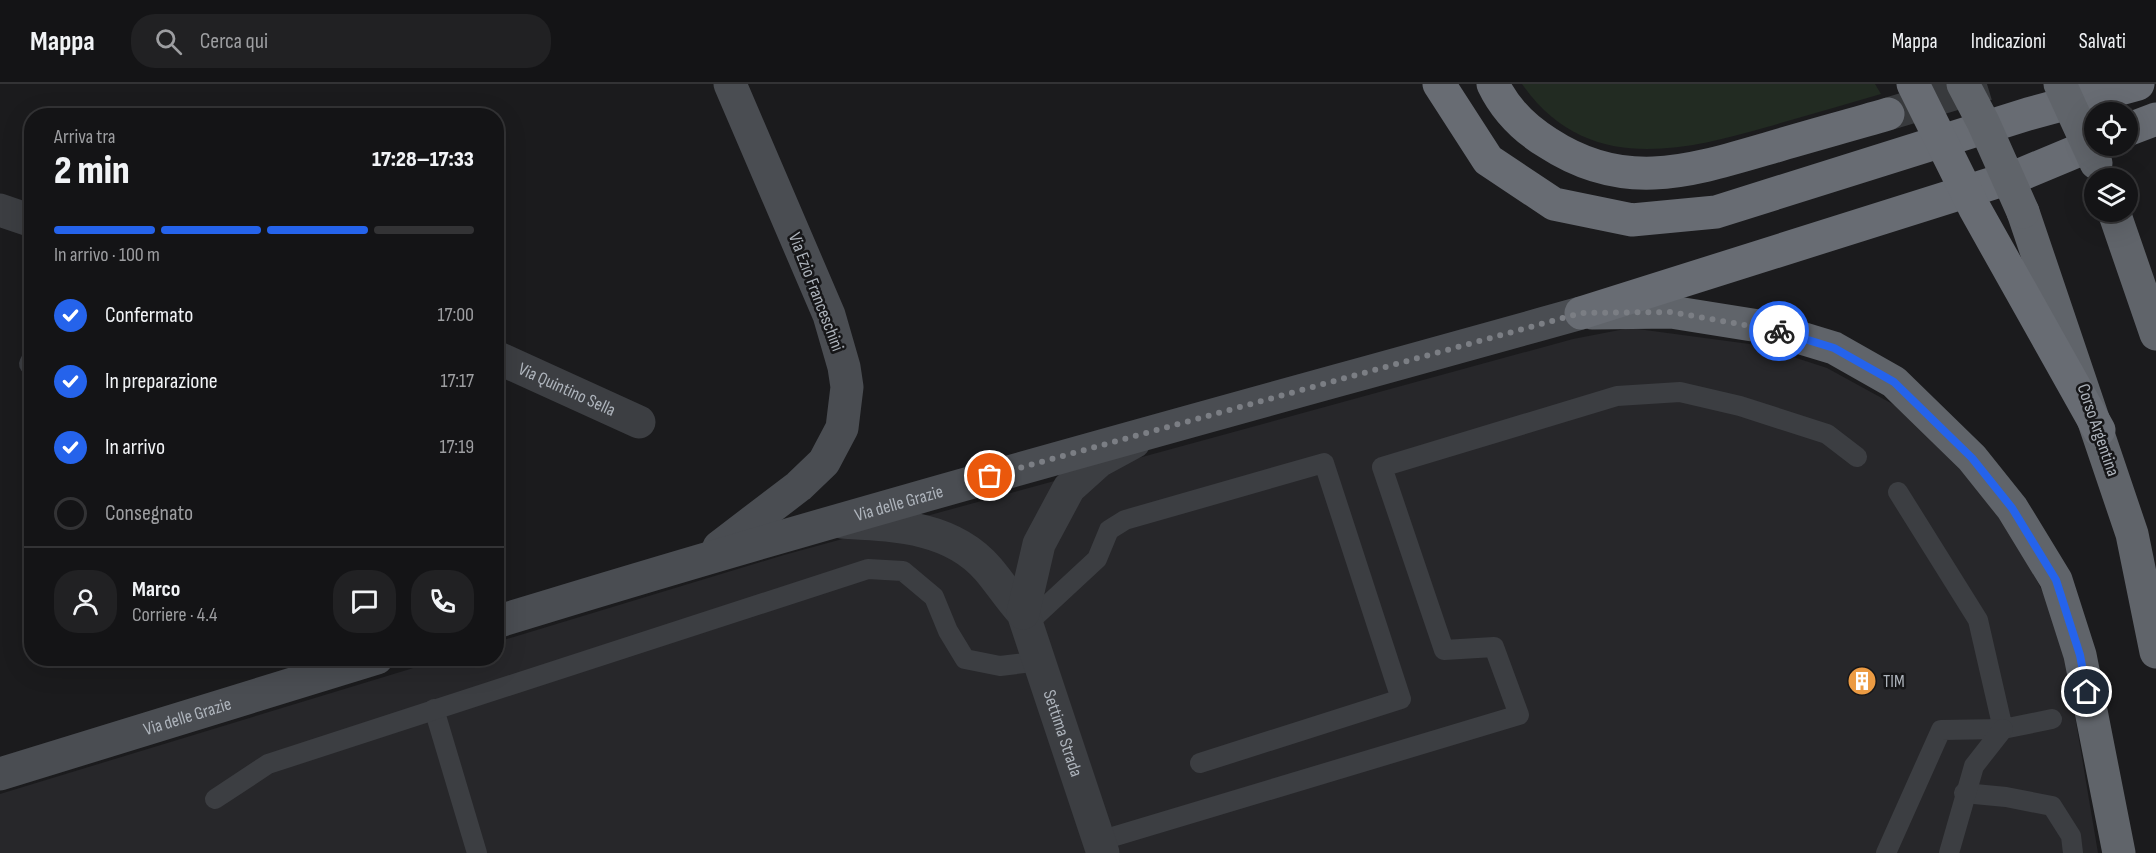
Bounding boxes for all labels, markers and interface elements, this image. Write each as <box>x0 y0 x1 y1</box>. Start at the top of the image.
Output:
search box <box>131 14 551 68</box>
text: Mappa <box>30 25 95 58</box>
icon: search <box>152 25 185 58</box>
text: Cerca qui <box>200 28 268 55</box>
text: Mappa <box>1892 29 1938 54</box>
text: Indicazioni <box>1971 29 2046 54</box>
text: Salvati <box>2079 29 2126 54</box>
map controls <box>2084 102 2138 222</box>
button: locate <box>2084 102 2138 156</box>
text: Arriva tra <box>54 125 116 149</box>
text: 17:28–17:33 <box>372 146 474 173</box>
text: 2 min <box>54 148 130 195</box>
button: layers <box>2084 168 2138 222</box>
street label: Via Ezio Franceschini <box>784 230 848 354</box>
text: In arrivo · 100 m <box>54 243 160 267</box>
icon: check <box>54 299 87 332</box>
courier <box>1749 301 1809 361</box>
text: Confermato <box>105 302 193 329</box>
text: 17:00 <box>438 303 474 327</box>
icon: bike <box>1763 315 1796 348</box>
street label: Via Quintino Sella <box>515 358 619 420</box>
icon: check <box>54 365 87 398</box>
text: In preparazione <box>105 368 218 395</box>
text: 17:17 <box>440 369 474 393</box>
street label: Corso Argentina <box>2072 381 2124 479</box>
icon: check <box>54 431 87 464</box>
text: In arrivo <box>105 434 165 461</box>
text: 17:19 <box>440 435 474 459</box>
pin <box>964 450 1015 501</box>
icon: bag <box>973 459 1006 492</box>
street label: Via delle Grazie <box>852 480 945 526</box>
text: Consegnato <box>105 500 193 527</box>
button: person <box>54 570 117 633</box>
button: chat <box>333 570 396 633</box>
button: phone <box>411 570 474 633</box>
text: Marco <box>132 576 180 603</box>
text: Corriere · 4.4 <box>132 603 217 627</box>
building icon: TIM <box>1846 665 1878 697</box>
pin <box>2061 666 2112 717</box>
place label: TIM <box>1883 671 1905 692</box>
icon: home <box>2070 675 2103 708</box>
street label: Settima Strada <box>1039 687 1087 779</box>
street label: Via delle Grazie <box>141 693 234 740</box>

